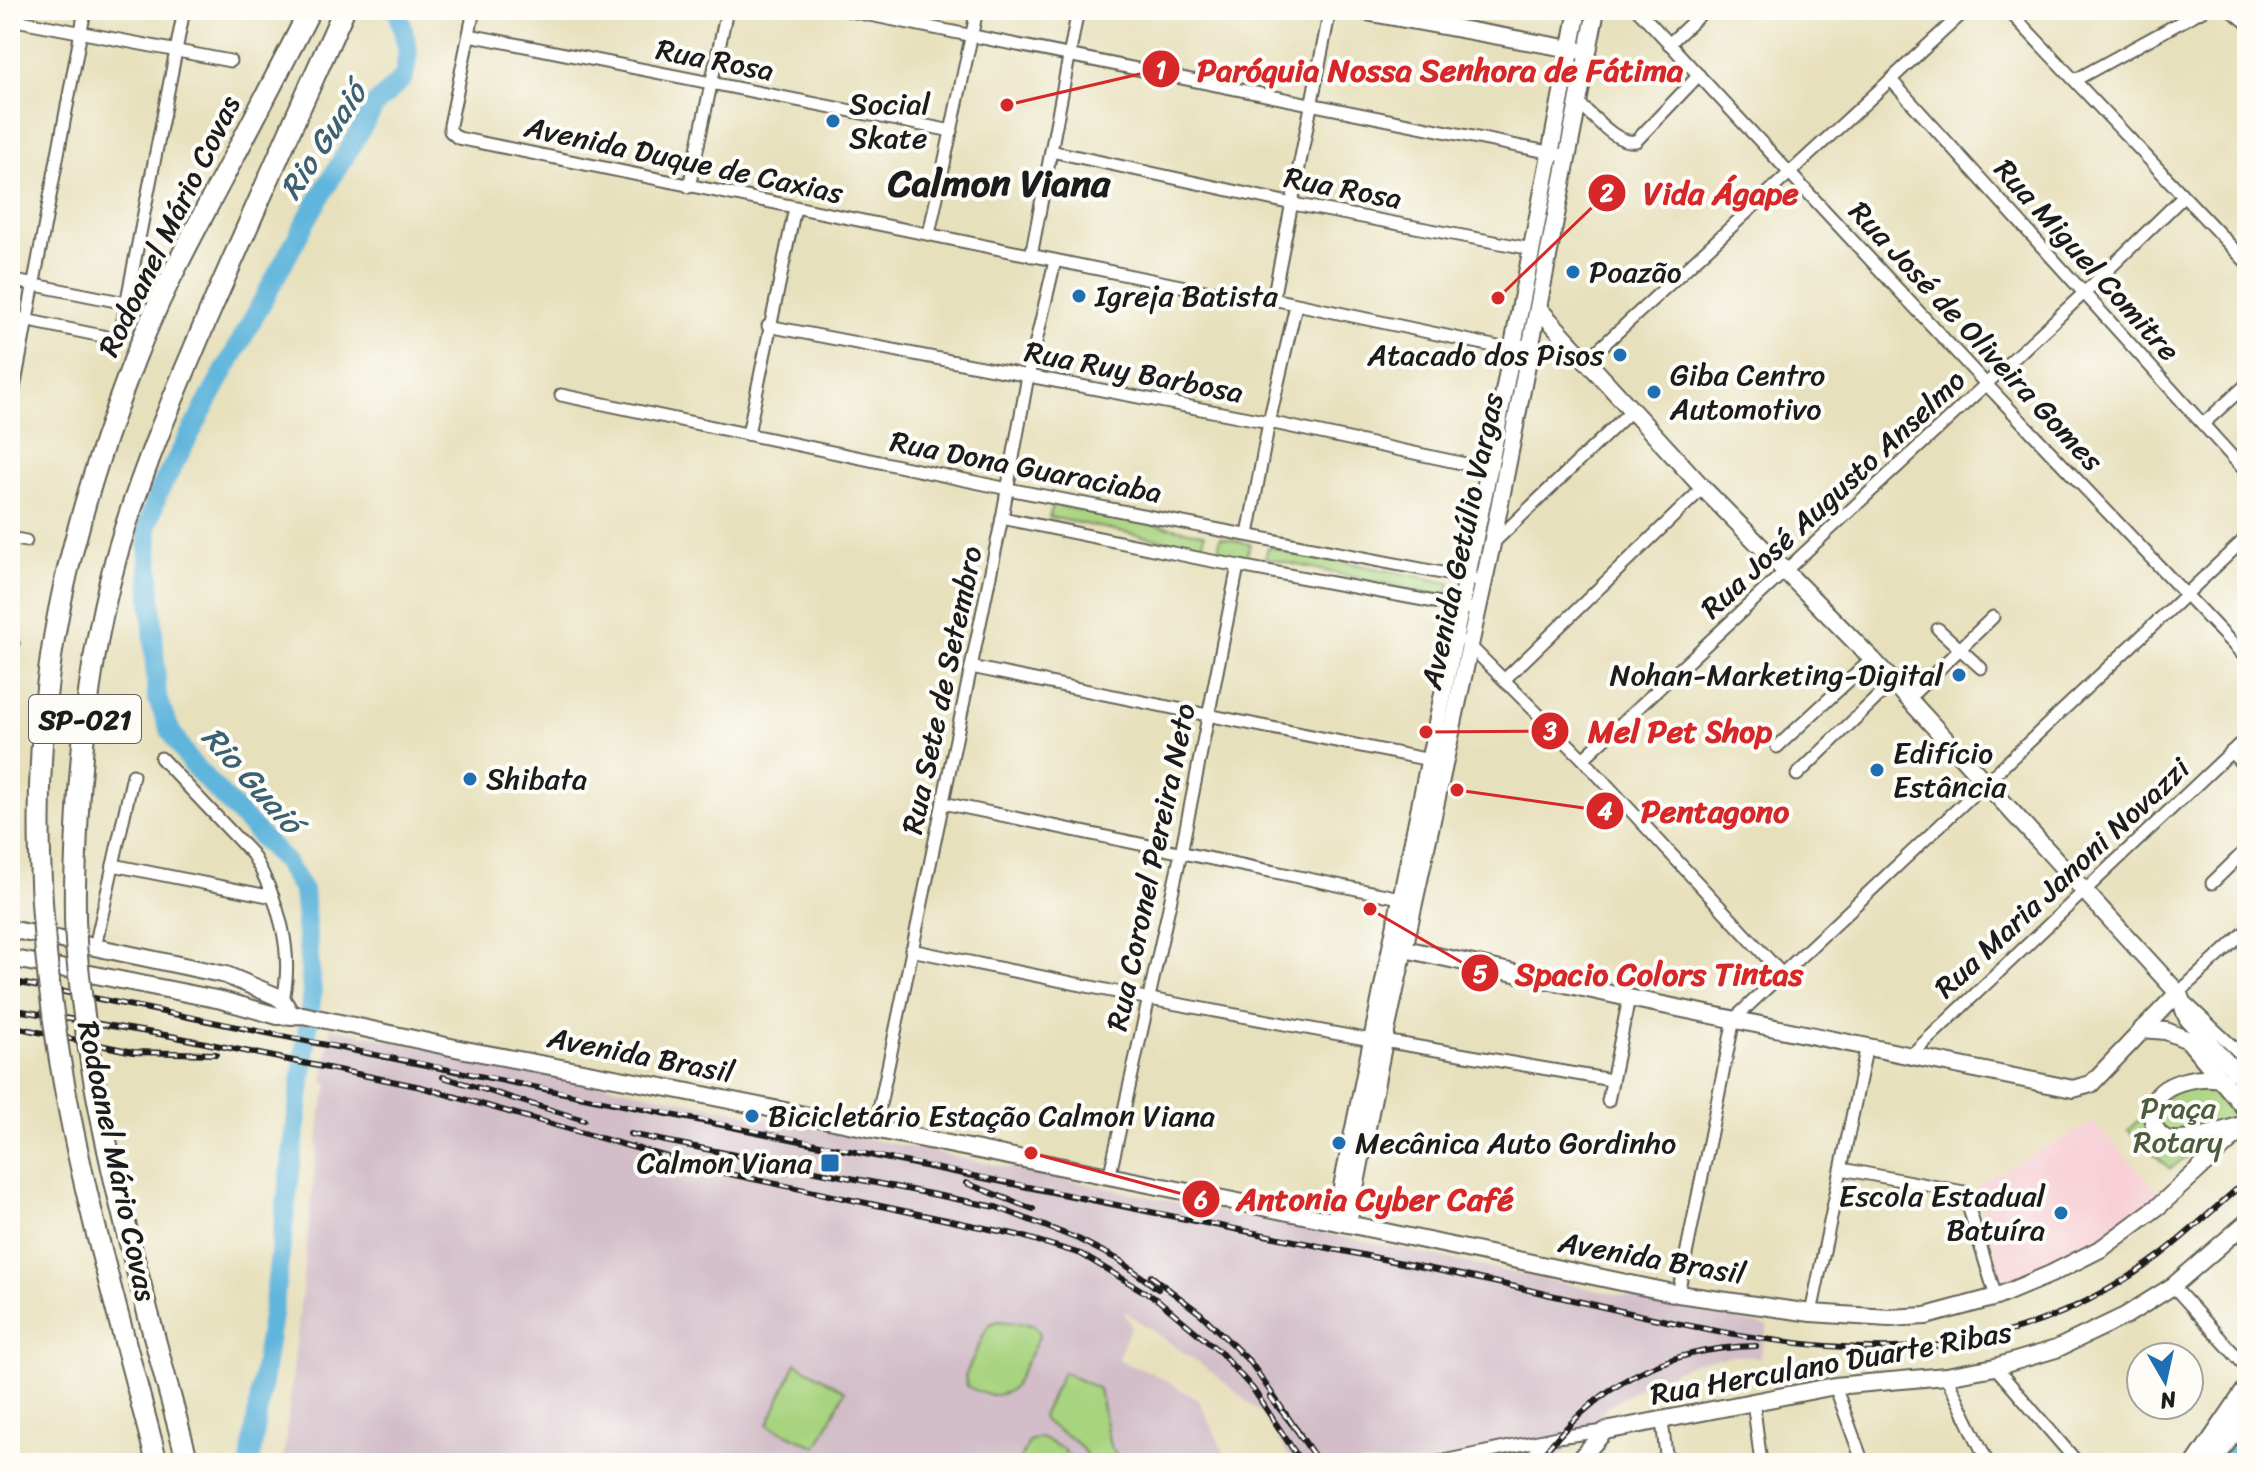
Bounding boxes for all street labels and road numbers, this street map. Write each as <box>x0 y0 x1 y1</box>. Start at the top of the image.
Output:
street label: Rua Rosa <box>651 22 779 98</box>
street label: Rodoanel Mário Covas <box>82 85 256 366</box>
street label: Avenida Duque de Caxias <box>519 100 848 220</box>
street label: Rua Miguel Comitre <box>1980 145 2194 375</box>
street label: Rua Rosa <box>1279 150 1407 226</box>
street label: Rua José de Oliveira Gomes <box>1835 187 2117 485</box>
street label: Rua Ruy Barbosa <box>1020 324 1248 420</box>
street label: Rua José Augusto Anselmo <box>1687 355 1979 633</box>
street label: Avenida Getúlio Vargas <box>1404 387 1520 695</box>
street label: Rua Dona Guaraciaba <box>885 414 1167 520</box>
street label: Rua Sete de Setembro <box>885 541 999 839</box>
road number: SP-021 <box>29 695 141 743</box>
street label: Rua Coronel Pereira Neto <box>1090 698 1212 1036</box>
street label: Rua Maria Janoni Novazzi <box>1921 743 2204 1012</box>
street label: Avenida Brasil <box>542 1010 739 1100</box>
street label: Rodoanel Mário Covas <box>61 1016 173 1307</box>
street label: Avenida Brasil <box>1553 1215 1750 1301</box>
street label: Rua Herculano Duarte Ribas <box>1646 1305 2016 1421</box>

